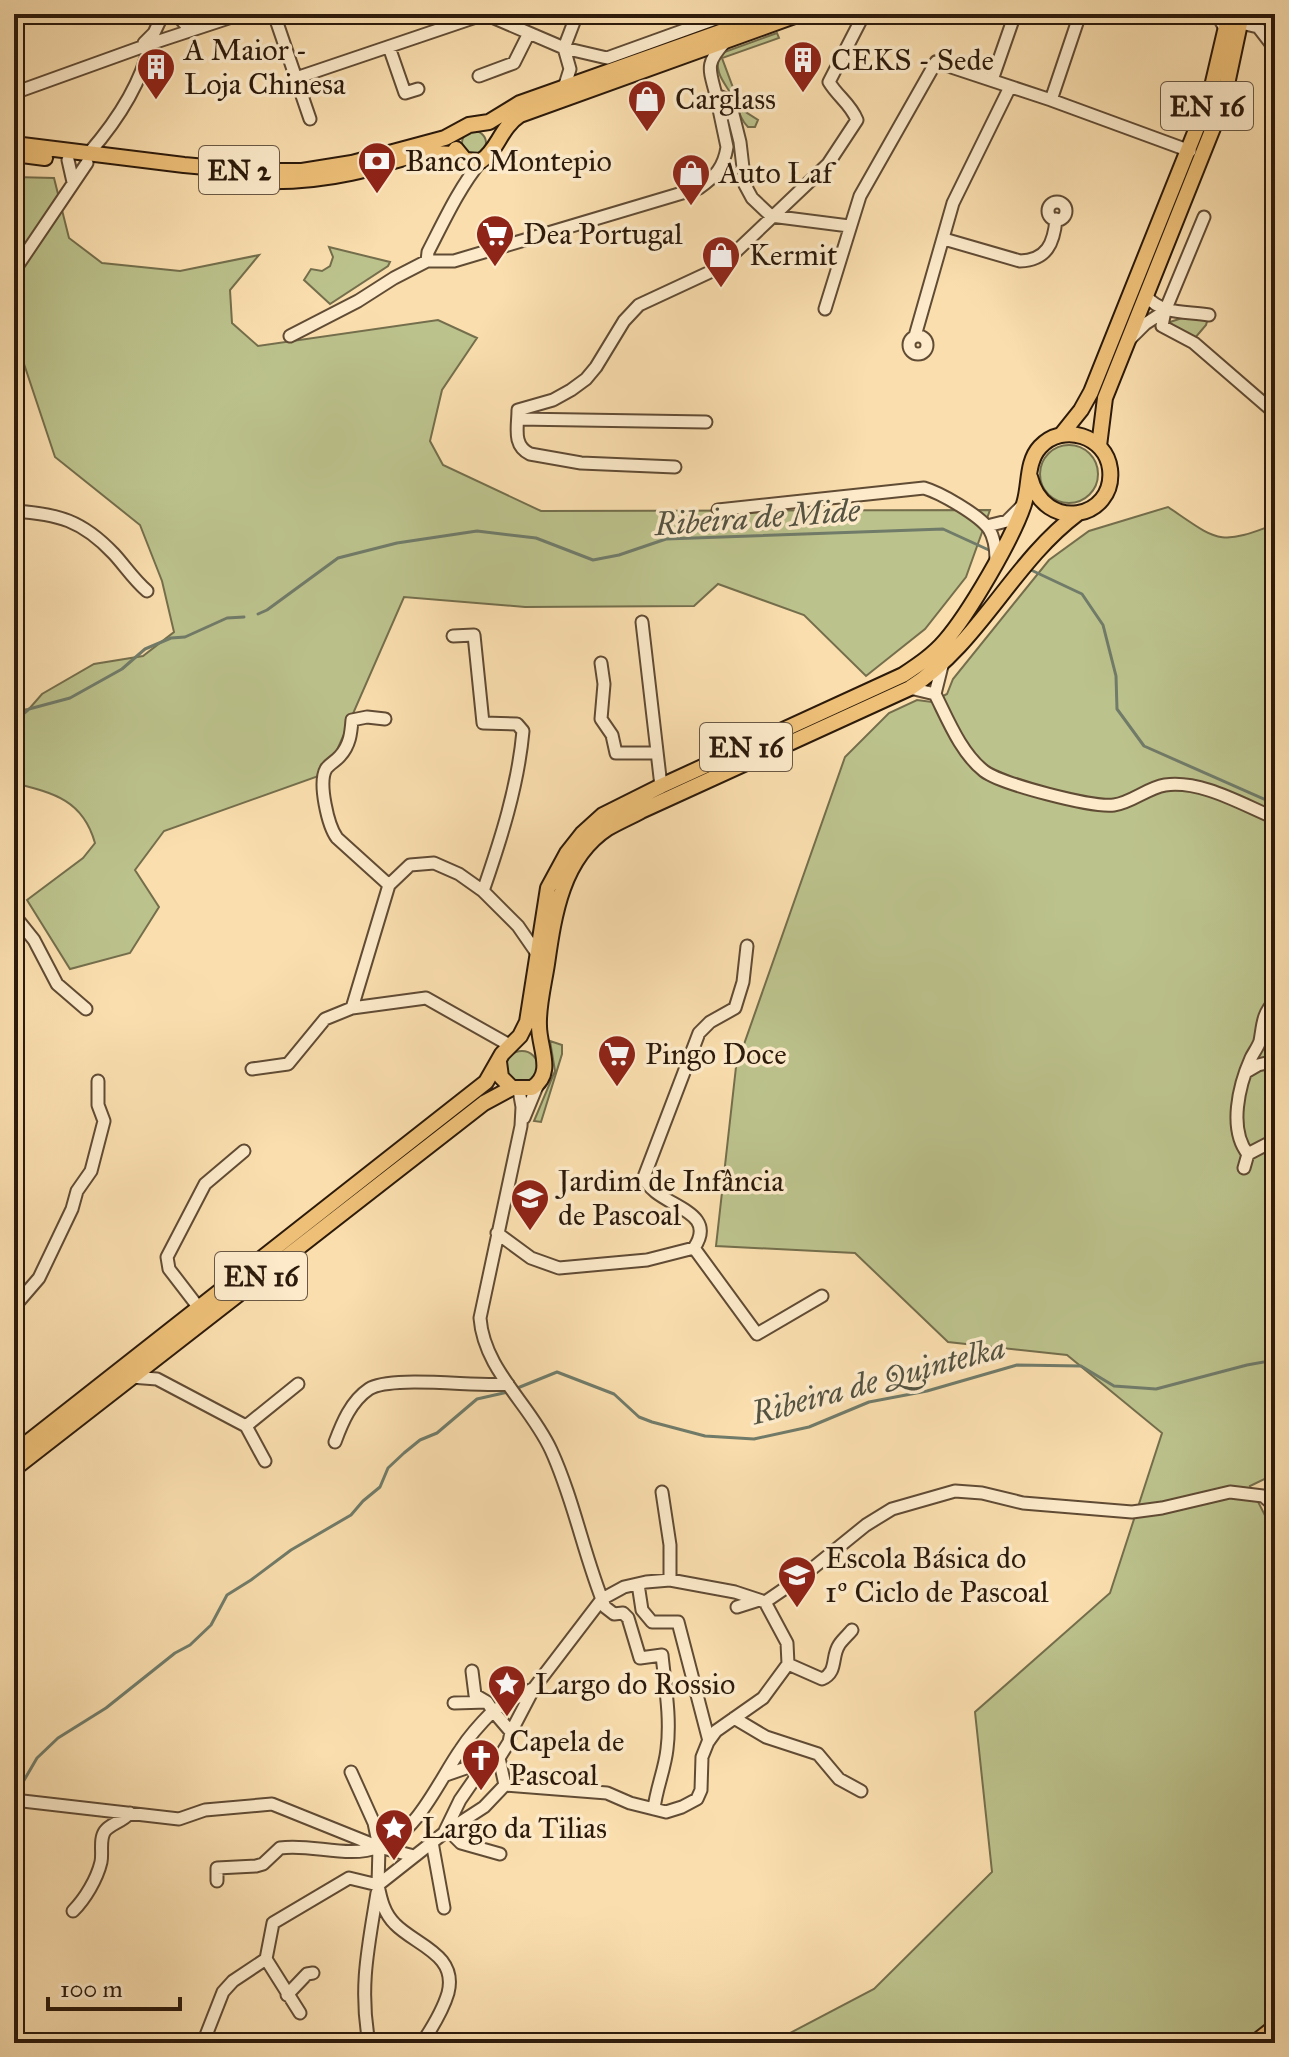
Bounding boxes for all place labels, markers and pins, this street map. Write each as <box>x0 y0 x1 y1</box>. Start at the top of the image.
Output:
place label: A Maior - Loja Chinesa <box>182 32 346 102</box>
building icon: CEKS - Sede <box>782 39 824 94</box>
place label: CEKS - Sede <box>831 42 994 78</box>
building icon: A Maior - Loja Chinesa <box>135 46 177 101</box>
shop icon: Carglass <box>626 78 668 133</box>
place label: Carglass <box>675 81 776 117</box>
bank icon: Banco Montepio <box>356 140 398 195</box>
place label: Banco Montepio <box>405 143 612 179</box>
shop icon: Auto Laf <box>670 152 712 207</box>
place label: Auto Laf <box>717 155 837 191</box>
supermarket icon: Dea Portugal <box>474 213 516 268</box>
place label: Dea Portugal <box>523 216 684 252</box>
shop icon: Kermit <box>700 234 742 289</box>
place label: Kermit <box>749 237 838 273</box>
supermarket icon: Pingo Doce <box>596 1033 638 1088</box>
place label: Pingo Doce <box>645 1036 787 1072</box>
place label: Jardim de Infância de Pascoal <box>555 1163 784 1233</box>
school or university icon: Jardim de Infância de Pascoal <box>509 1177 551 1232</box>
place label: Escola Básica do 1º Ciclo de Pascoal <box>825 1540 1050 1610</box>
school or university icon: Escola Básica do 1º Ciclo de Pascoal <box>776 1554 818 1609</box>
place icon: Largo do Rossio <box>486 1663 528 1718</box>
place label: Largo do Rossio <box>535 1666 735 1702</box>
place label: Capela de Pascoal <box>509 1723 624 1793</box>
church icon: Capela de Pascoal <box>460 1737 502 1792</box>
place icon: Largo da Tilias <box>373 1807 415 1862</box>
place label: Largo da Tilias <box>422 1810 607 1846</box>

